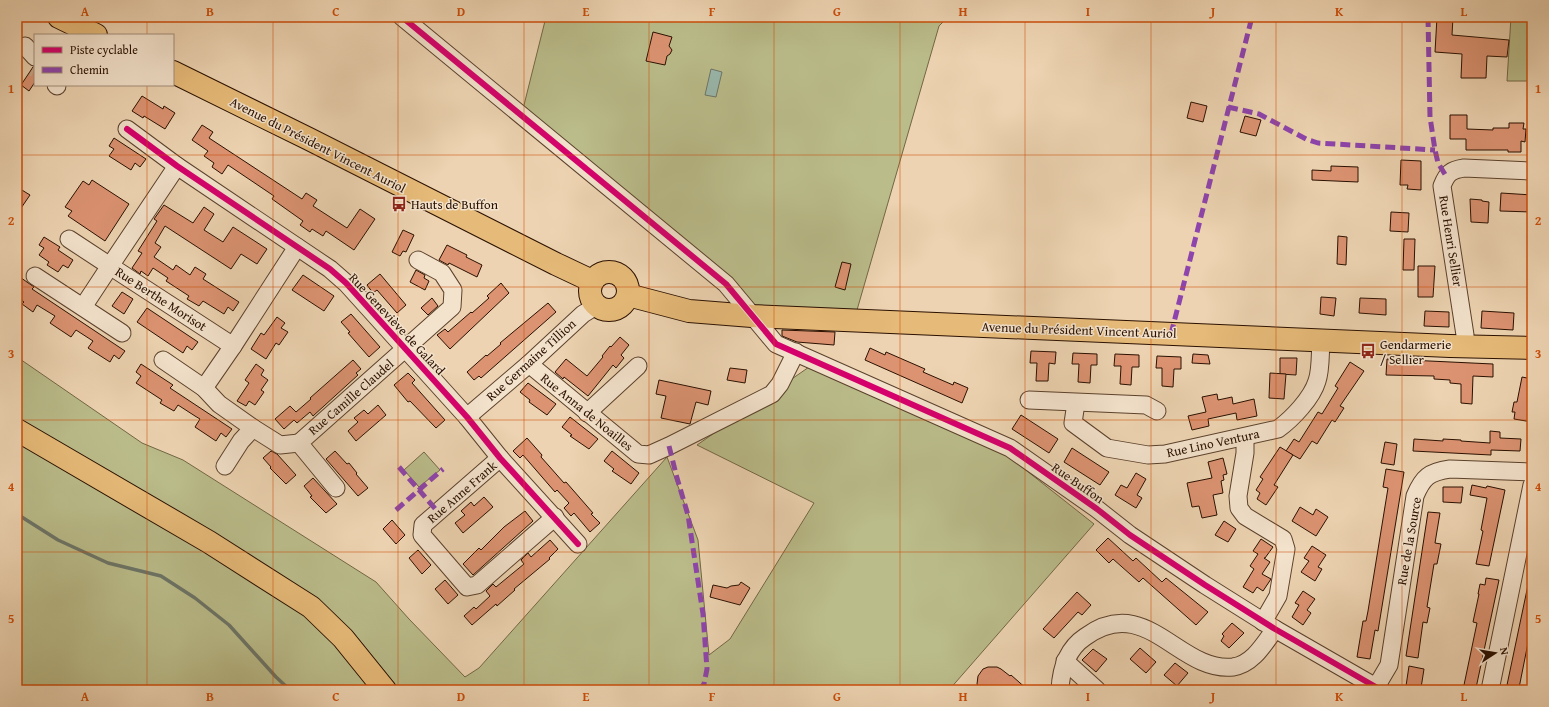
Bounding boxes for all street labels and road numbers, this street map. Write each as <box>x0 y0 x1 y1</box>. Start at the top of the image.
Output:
street label: Avenue du Président Vincent Auriol <box>227 92 409 198</box>
street label: Rue Henri Sellier <box>1434 194 1468 289</box>
street label: Rue Berthe Morisot <box>111 262 211 336</box>
street label: Rue Geneviève de Galard <box>344 269 450 379</box>
street label: Rue Germaine Tillion <box>482 314 581 406</box>
street label: Avenue du Président Vincent Auriol <box>981 317 1177 343</box>
street label: Rue Camille Claudel <box>304 354 398 440</box>
street label: Rue Anna de Noailles <box>537 369 637 455</box>
street label: Rue Lino Ventura <box>1165 424 1262 462</box>
street label: Rue Anne Frank <box>423 456 501 528</box>
street label: Rue Buffon <box>1048 458 1109 508</box>
street label: Rue de la Source <box>1392 495 1426 587</box>

